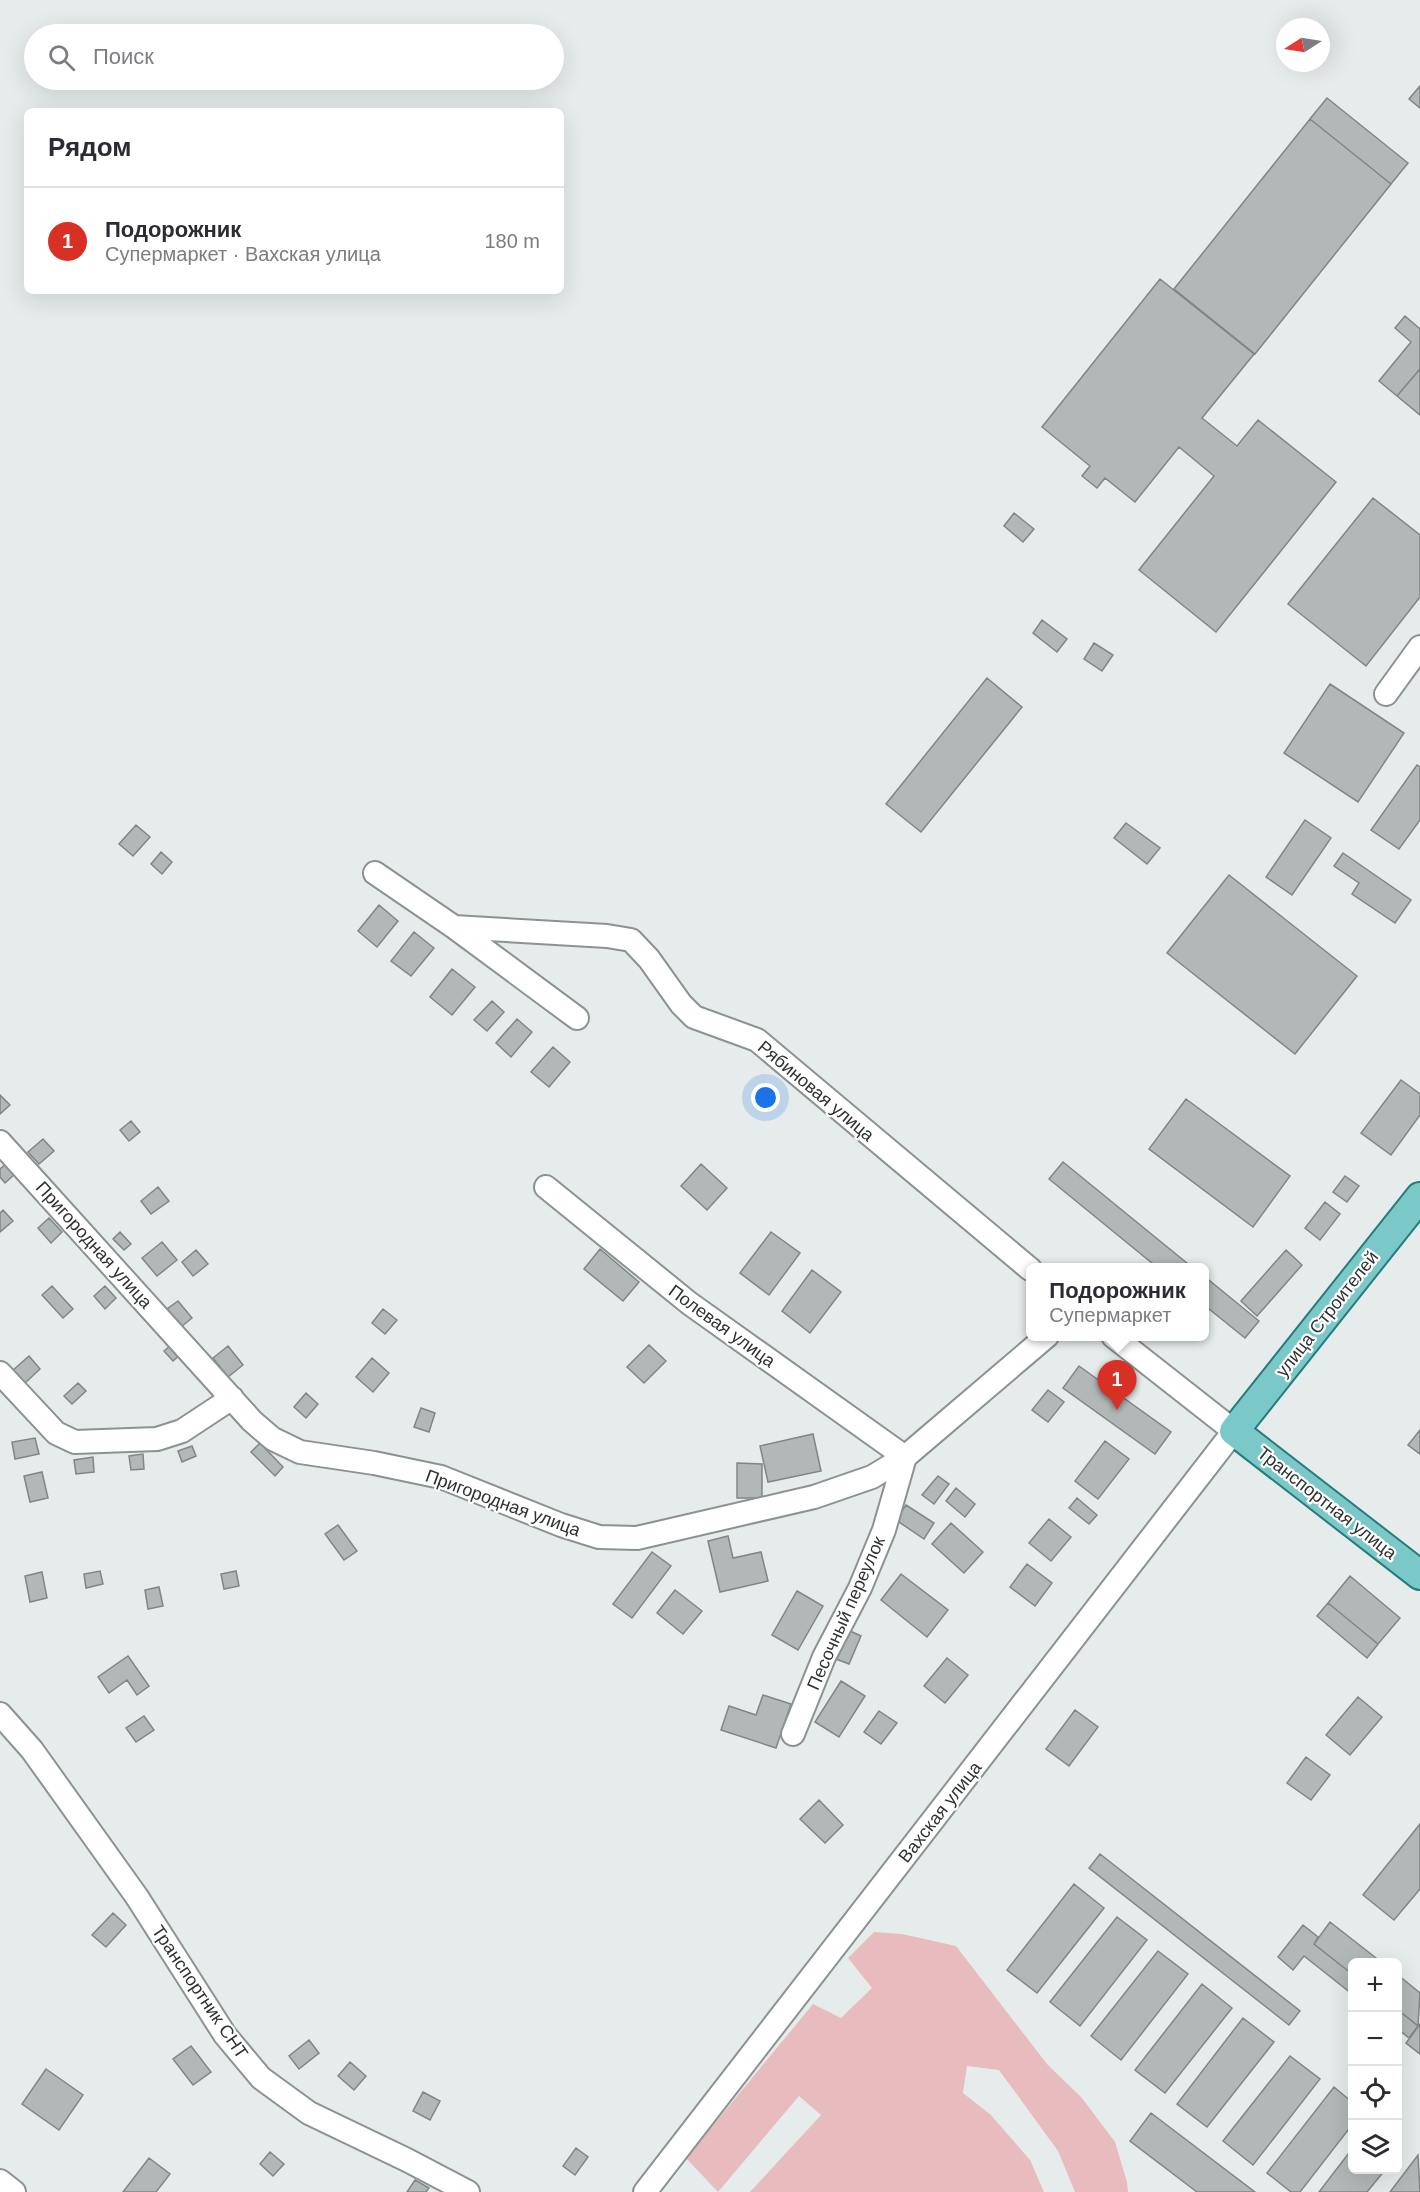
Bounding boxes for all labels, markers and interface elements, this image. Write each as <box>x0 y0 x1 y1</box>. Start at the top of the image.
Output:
north arrow <box>1276 18 1330 72</box>
search box <box>24 24 564 90</box>
icon: search <box>45 41 78 74</box>
text: Поиск <box>93 44 154 69</box>
text: Рядом <box>48 132 131 162</box>
text: Подорожник <box>105 217 241 242</box>
text: 1 <box>62 230 73 252</box>
text: 180 m <box>484 230 540 252</box>
text: Супермаркет · Вахская улица <box>105 243 381 265</box>
street label: Рябиновая улица <box>754 1037 879 1146</box>
your location <box>751 1083 780 1112</box>
street label: Пригородная улица <box>32 1178 157 1313</box>
street label: улица Строителей <box>1272 1247 1382 1381</box>
popup <box>1026 1263 1209 1341</box>
text: Подорожник <box>1049 1278 1186 1303</box>
street label: Полевая улица <box>665 1281 780 1372</box>
text: Супермаркет <box>1049 1304 1171 1326</box>
pin: 1 <box>1098 1360 1136 1410</box>
street label: Транспортная улица <box>1254 1443 1401 1564</box>
street label: Пригородная улица <box>423 1466 584 1541</box>
street label: Песочный переулок <box>803 1533 889 1693</box>
street label: Вахская улица <box>894 1757 986 1866</box>
street label: Транспортник СНТ <box>148 1922 252 2062</box>
map controls <box>1348 1958 1402 2174</box>
button: + <box>1348 1958 1402 2012</box>
button: − <box>1348 2012 1402 2066</box>
button: locate <box>1348 2066 1402 2120</box>
button: layers <box>1348 2120 1402 2174</box>

